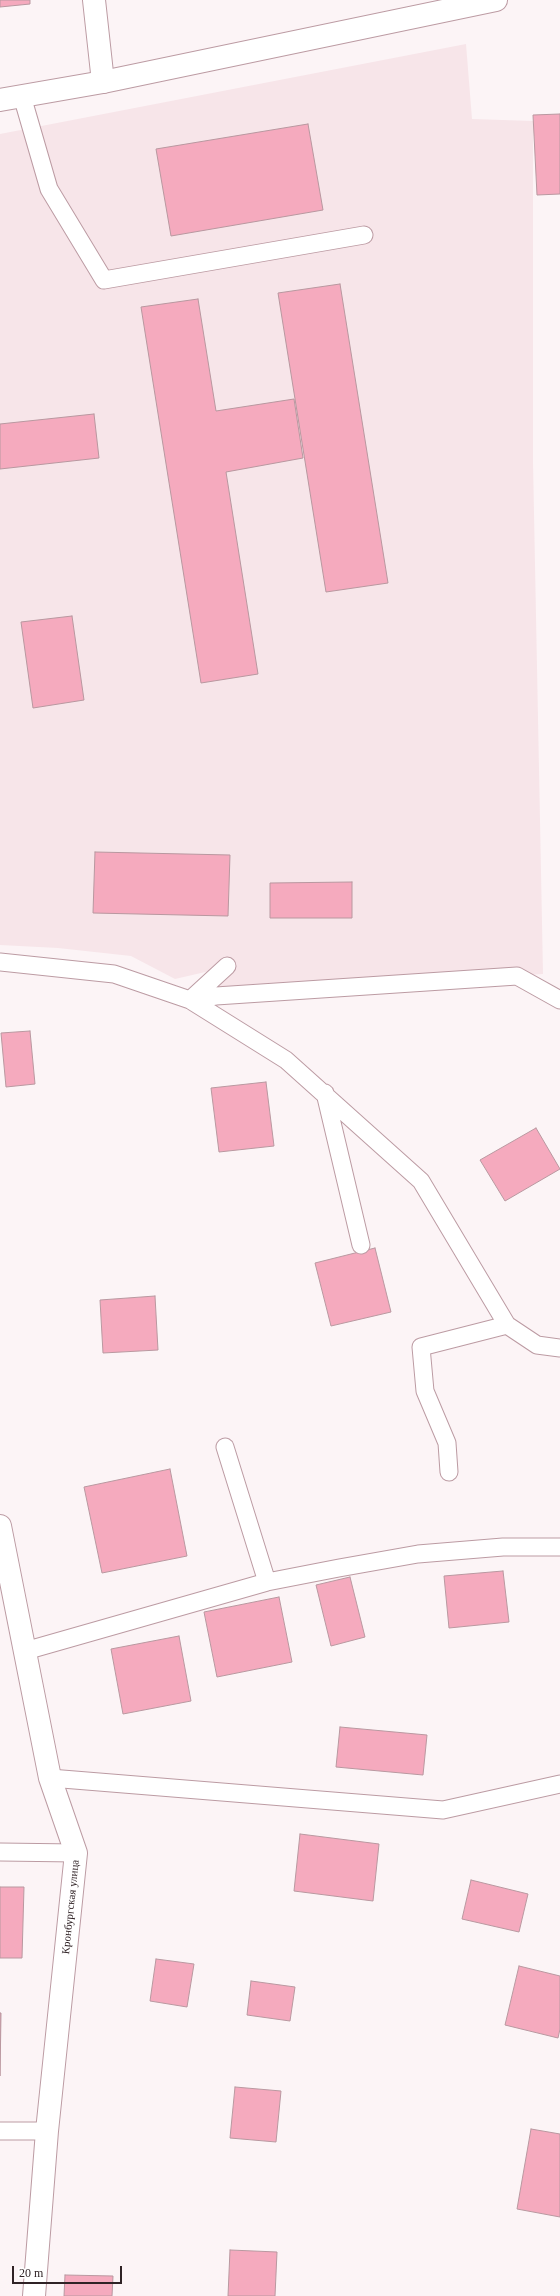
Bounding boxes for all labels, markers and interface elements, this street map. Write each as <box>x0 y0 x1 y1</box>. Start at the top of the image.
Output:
street label: Кронбургская улица <box>59 1859 83 1955</box>
scale bar <box>14 2258 124 2284</box>
text: 20 m <box>19 2266 43 2280</box>

